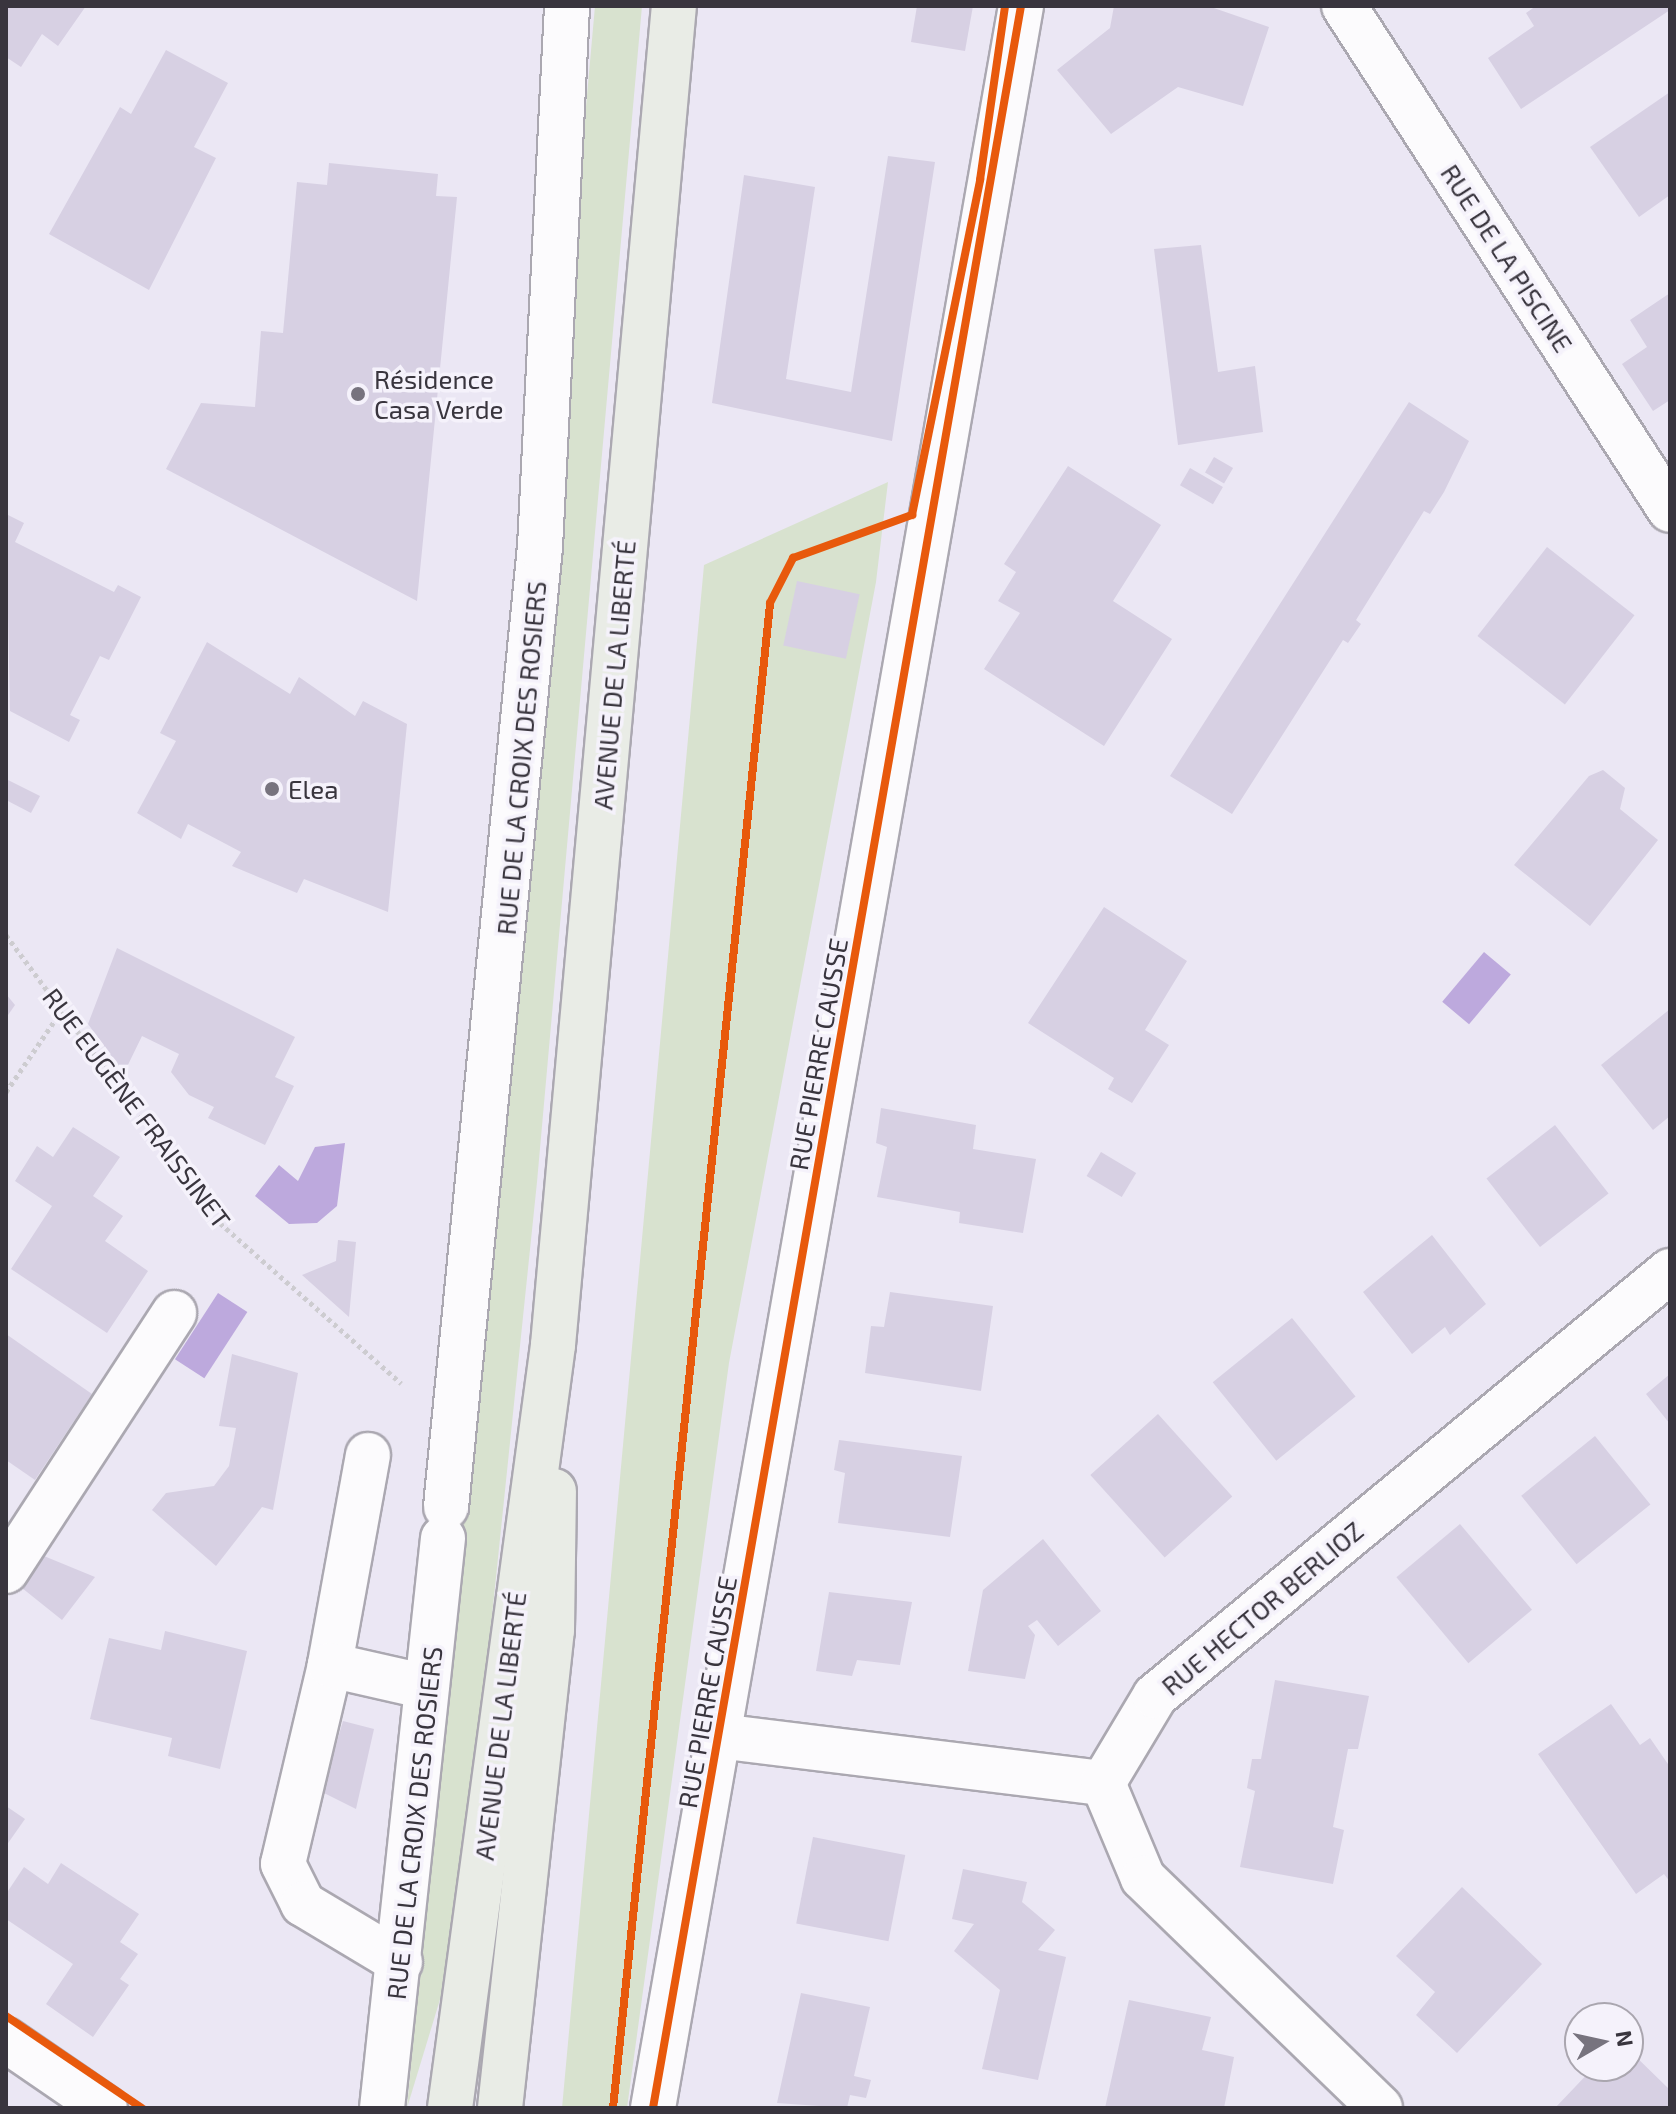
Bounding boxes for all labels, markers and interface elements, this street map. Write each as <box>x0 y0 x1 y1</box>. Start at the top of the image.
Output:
street label: RUE DE LA PISCINE <box>1435 158 1579 358</box>
place label: Résidence Casa Verde <box>374 363 504 424</box>
marker: Résidence Casa Verde <box>349 385 367 403</box>
street label: AVENUE DE LA LIBERTÉ <box>587 539 641 811</box>
street label: RUE DE LA CROIX DES ROSIERS <box>490 579 552 937</box>
place label: Elea <box>288 773 339 805</box>
marker: Elea <box>263 780 281 798</box>
street label: RUE PIERRE CAUSSE <box>782 936 854 1172</box>
street label: RUE EUGÈNE FRAISSINET <box>37 982 237 1234</box>
street label: RUE HECTOR BERLIOZ <box>1155 1515 1369 1701</box>
street label: RUE PIERRE CAUSSE <box>671 1574 743 1810</box>
street label: AVENUE DE LA LIBERTÉ <box>468 1590 532 1862</box>
street label: RUE DE LA CROIX DES ROSIERS <box>380 1644 448 2002</box>
north arrow <box>1564 2002 1644 2082</box>
text: N <box>1612 2029 1640 2048</box>

